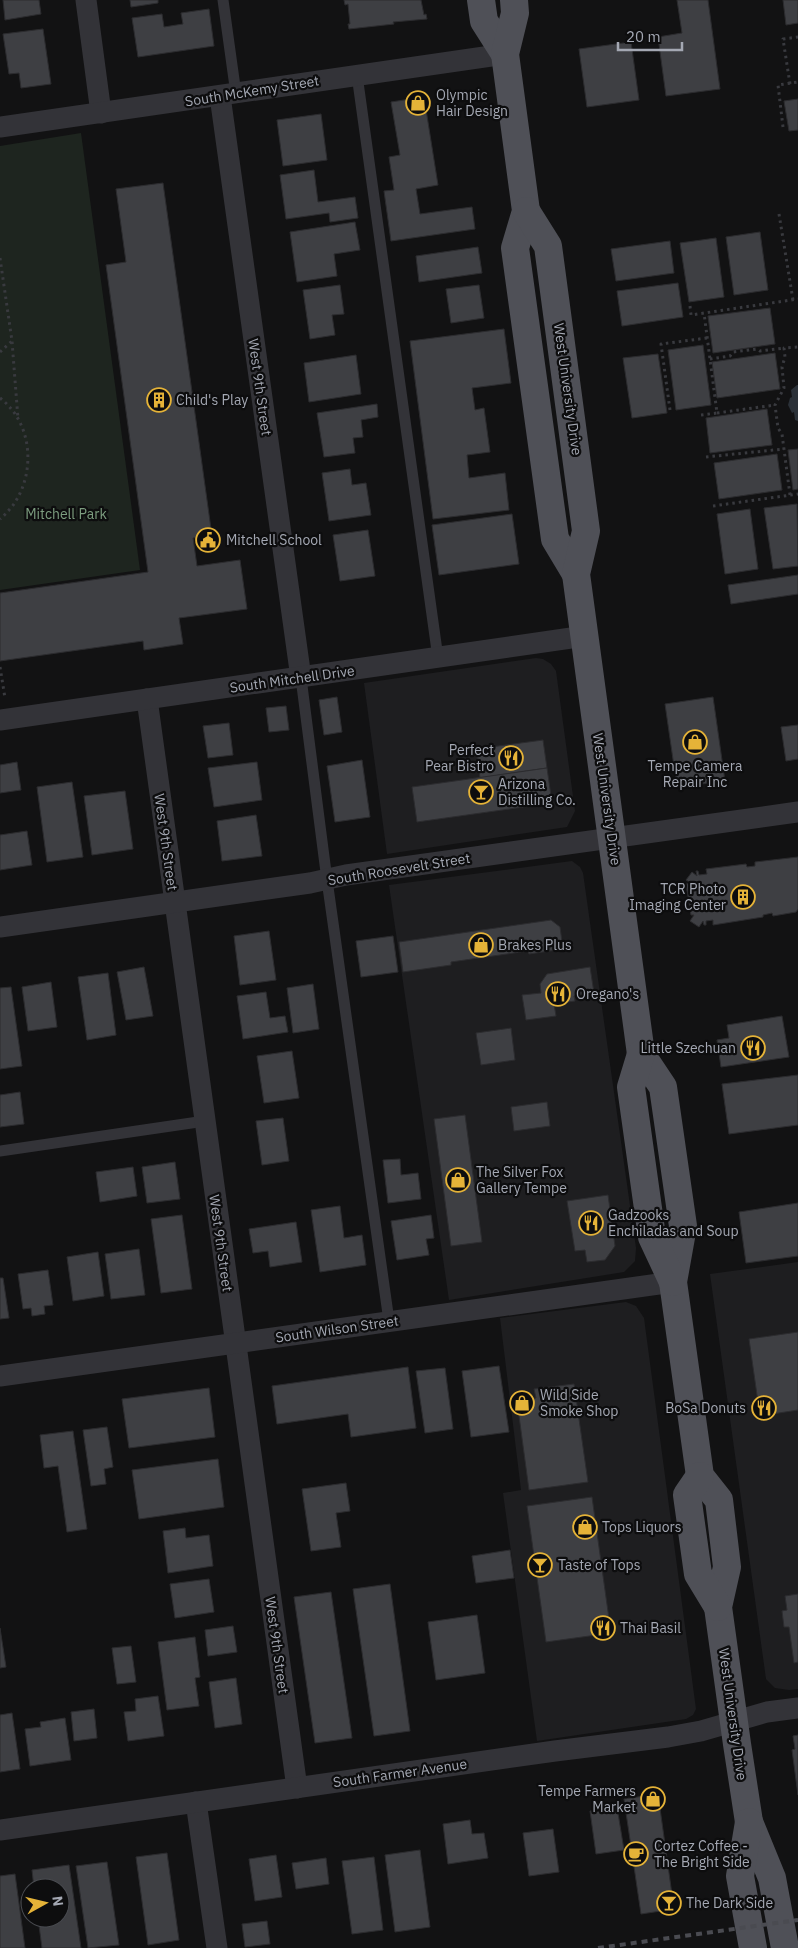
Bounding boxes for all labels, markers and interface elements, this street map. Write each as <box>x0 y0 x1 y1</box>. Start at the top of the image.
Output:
scale bar <box>618 20 682 52</box>
text: 20 m <box>626 27 661 46</box>
street label: South McKemy Street <box>184 71 320 110</box>
place label: Olympic Hair Design <box>436 86 508 120</box>
shop icon: Olympic Hair Design <box>405 90 431 116</box>
street label: West University Drive <box>550 322 586 457</box>
street label: West 9th Street <box>244 337 276 437</box>
building icon: Child's Play <box>146 387 172 413</box>
place label: Child's Play <box>176 391 248 409</box>
park label: Mitchell Park <box>25 505 107 523</box>
public building icon: Mitchell School <box>195 527 221 553</box>
place label: Mitchell School <box>226 531 322 549</box>
street label: South Mitchell Drive <box>228 661 356 697</box>
shop icon: Tempe Camera Repair Inc <box>682 729 708 755</box>
street label: West University Drive <box>589 732 625 867</box>
place label: Perfect Pear Bistro <box>425 741 494 775</box>
restaurant icon: Perfect Pear Bistro <box>498 745 524 771</box>
place label: Tempe Camera Repair Inc <box>648 757 743 791</box>
place label: Arizona Distilling Co. <box>498 775 576 809</box>
bar icon: Arizona Distilling Co. <box>468 779 494 805</box>
street label: West 9th Street <box>150 792 182 892</box>
street label: South Roosevelt Street <box>327 849 471 889</box>
place label: TCR Photo Imaging Center <box>629 880 726 914</box>
building icon: TCR Photo Imaging Center <box>730 884 756 910</box>
shop icon: Brakes Plus <box>468 932 494 958</box>
place label: Brakes Plus <box>498 936 572 954</box>
restaurant icon: Oregano's <box>545 981 571 1007</box>
place label: Oregano's <box>576 985 639 1003</box>
restaurant icon: Little Szechuan <box>740 1035 766 1061</box>
place label: Little Szechuan <box>640 1039 736 1057</box>
place label: The Silver Fox Gallery Tempe <box>476 1163 567 1197</box>
shop icon: The Silver Fox Gallery Tempe <box>445 1167 471 1193</box>
street label: West 9th Street <box>205 1193 237 1293</box>
place label: Gadzooks Enchiladas and Soup <box>608 1206 739 1240</box>
restaurant icon: Gadzooks Enchiladas and Soup <box>578 1210 604 1236</box>
street label: South Wilson Street <box>274 1311 400 1347</box>
place label: Wild Side Smoke Shop <box>540 1386 618 1420</box>
shop icon: Wild Side Smoke Shop <box>509 1390 535 1416</box>
restaurant icon: BoSa Donuts <box>751 1395 777 1421</box>
place label: BoSa Donuts <box>665 1399 746 1417</box>
shop icon: Tops Liquors <box>572 1514 598 1540</box>
place label: Tops Liquors <box>602 1518 682 1536</box>
bar icon: Taste of Tops <box>527 1552 553 1578</box>
place label: Taste of Tops <box>558 1556 641 1574</box>
street label: West 9th Street <box>261 1595 293 1695</box>
restaurant icon: Thai Basil <box>590 1615 616 1641</box>
place label: Thai Basil <box>620 1619 681 1637</box>
street label: West University Drive <box>715 1647 751 1782</box>
street label: South Farmer Avenue <box>332 1755 468 1791</box>
place label: Tempe Farmers Market <box>538 1782 636 1816</box>
shop icon: Tempe Farmers Market <box>640 1786 666 1812</box>
place label: Cortez Coffee - The Bright Side <box>654 1837 750 1871</box>
cafe icon: Cortez Coffee - The Bright Side <box>623 1841 649 1867</box>
north arrow <box>20 1878 70 1928</box>
bar icon: The Dark Side <box>656 1890 682 1916</box>
place label: The Dark Side <box>686 1894 773 1912</box>
text: N <box>48 1895 67 1907</box>

